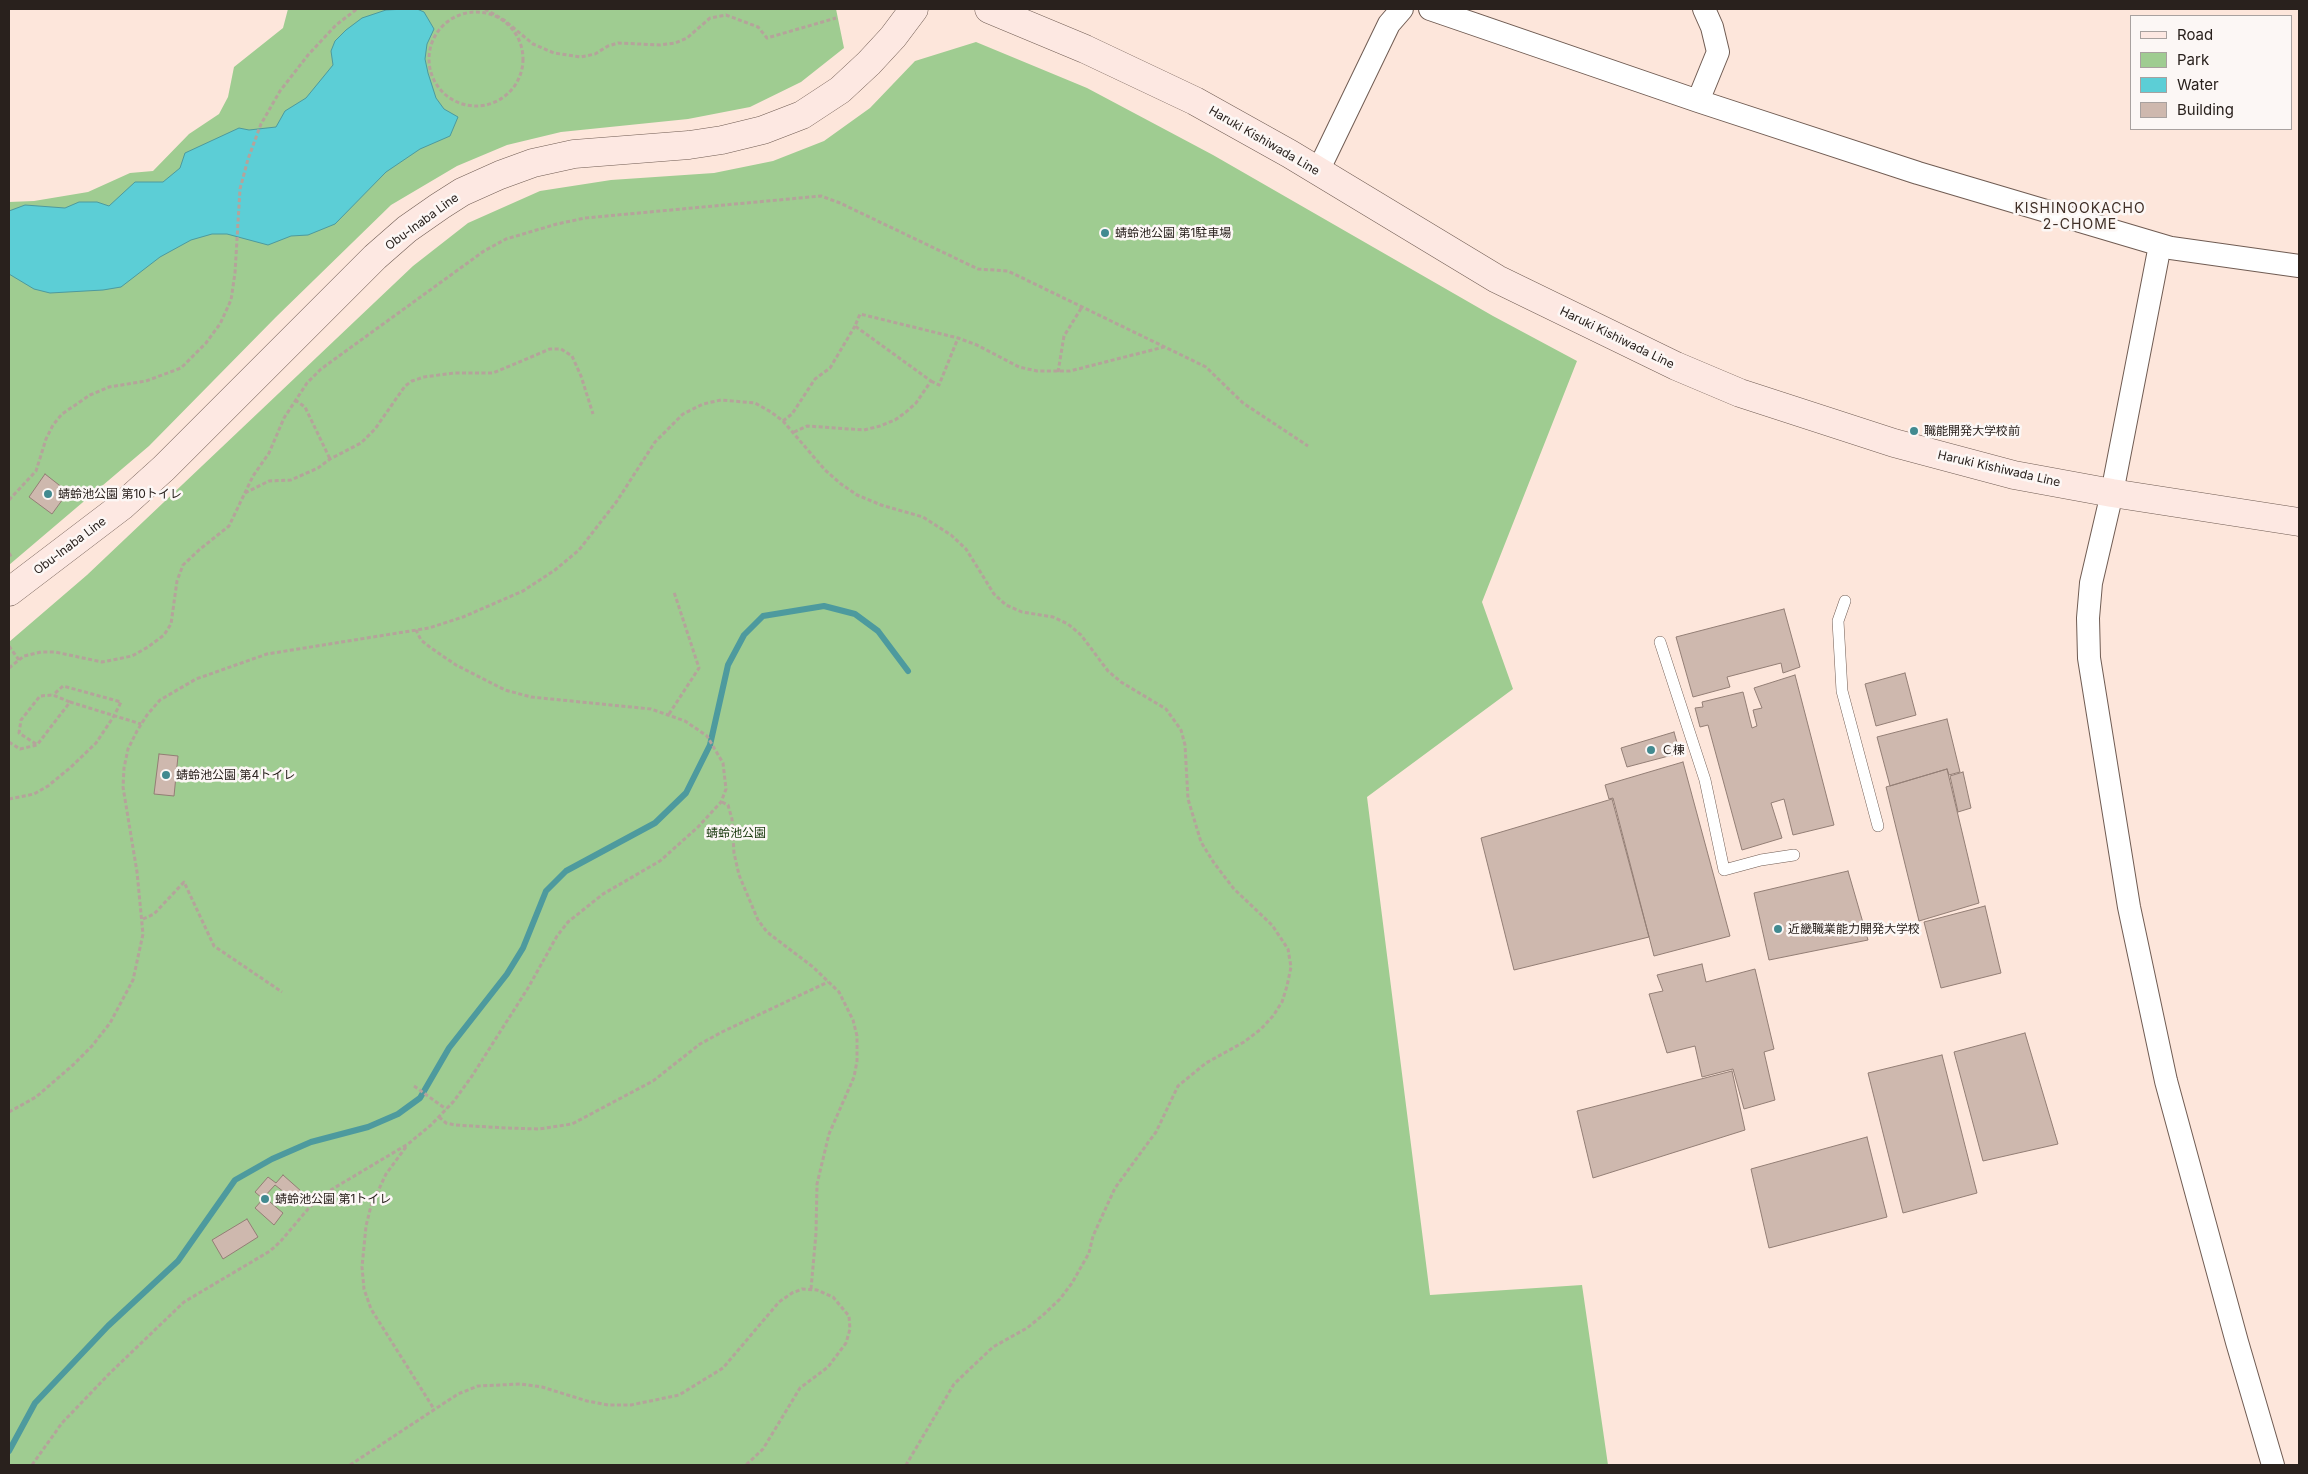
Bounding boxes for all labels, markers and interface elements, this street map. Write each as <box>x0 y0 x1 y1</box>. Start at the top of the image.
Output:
legend <box>2130 15 2293 130</box>
text: Road <box>2177 25 2213 44</box>
text: Park <box>2177 50 2209 69</box>
text: Water <box>2177 75 2219 94</box>
text: Building <box>2177 100 2234 119</box>
street label: Haruki Kishiwada Line <box>1206 103 1322 179</box>
street label: Obu-Inaba Line <box>383 191 461 253</box>
district label: KISHINOOKACHO 2-CHOME <box>2013 201 2147 233</box>
place label: 蜻蛉池公園 第1駐車場 <box>1115 226 1231 240</box>
marker: 蜻蛉池公園 第1駐車場 <box>1099 227 1111 239</box>
street label: Haruki Kishiwada Line <box>1557 304 1677 372</box>
place label: 職能開発大学校前 <box>1924 424 2020 438</box>
marker: 職能開発大学校前 <box>1908 425 1920 437</box>
street label: Haruki Kishiwada Line <box>1936 448 2062 490</box>
place label: 蜻蛉池公園 第10トイレ <box>58 487 182 501</box>
marker: 蜻蛉池公園 第10トイレ <box>42 488 54 500</box>
street label: Obu-Inaba Line <box>31 514 109 578</box>
place label: Ｃ棟 <box>1661 743 1685 757</box>
marker: Ｃ棟 <box>1645 744 1657 756</box>
place label: 蜻蛉池公園 第4トイレ <box>176 768 295 782</box>
marker: 蜻蛉池公園 第4トイレ <box>160 769 172 781</box>
park label: 蜻蛉池公園 <box>706 826 766 840</box>
place label: 近畿職業能力開発大学校 <box>1788 922 1920 936</box>
marker: 近畿職業能力開発大学校 <box>1772 923 1784 935</box>
place label: 蜻蛉池公園 第1トイレ <box>275 1192 391 1206</box>
marker: 蜻蛉池公園 第1トイレ <box>259 1193 271 1205</box>

